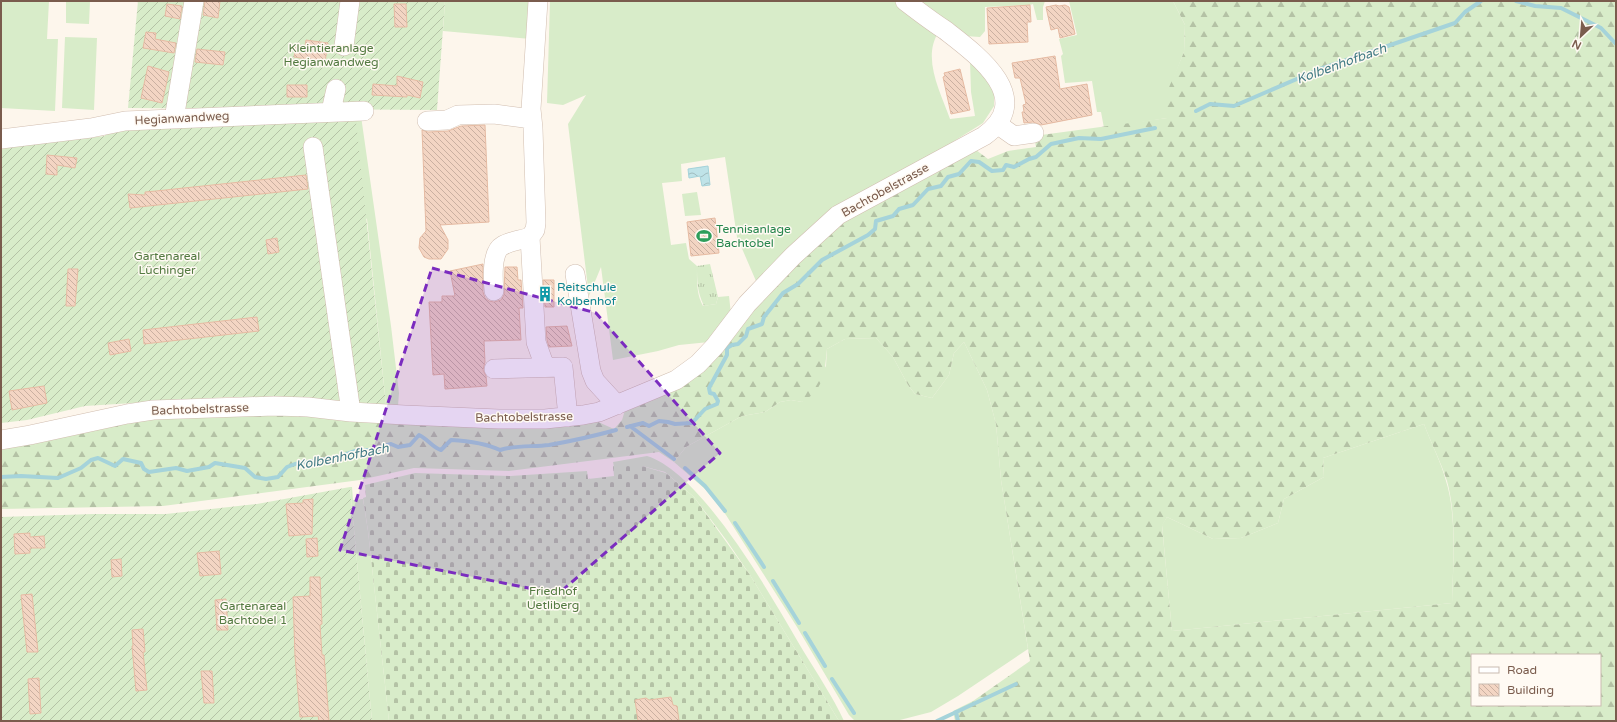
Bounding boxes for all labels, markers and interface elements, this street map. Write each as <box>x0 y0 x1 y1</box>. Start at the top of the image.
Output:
north arrow <box>1561 16 1601 56</box>
text: N <box>1570 37 1584 52</box>
water label: Kolbenhofbach <box>1294 40 1389 88</box>
park label: Kleintieranlage Hegianwandweg <box>283 41 379 69</box>
street label: Hegianwandweg <box>134 109 230 127</box>
street label: Bachtobelstrasse <box>839 160 931 220</box>
place label: Tennisanlage Bachtobel <box>716 222 791 250</box>
sports icon: Tennisanlage Bachtobel <box>695 227 713 245</box>
park label: Gartenareal Lüchinger <box>134 249 200 277</box>
place label: Reitschule Kolbenhof <box>557 280 617 308</box>
building icon: Reitschule Kolbenhof <box>536 285 554 303</box>
street label: Bachtobelstrasse <box>151 400 249 418</box>
street label: Bachtobelstrasse <box>475 409 573 425</box>
water label: Kolbenhofbach <box>294 440 391 474</box>
park label: Friedhof Uetliberg <box>527 584 579 612</box>
park label: Gartenareal Bachtobel 1 <box>219 599 287 627</box>
legend <box>1471 654 1601 706</box>
text: Road <box>1507 663 1537 677</box>
text: Building <box>1507 683 1554 697</box>

